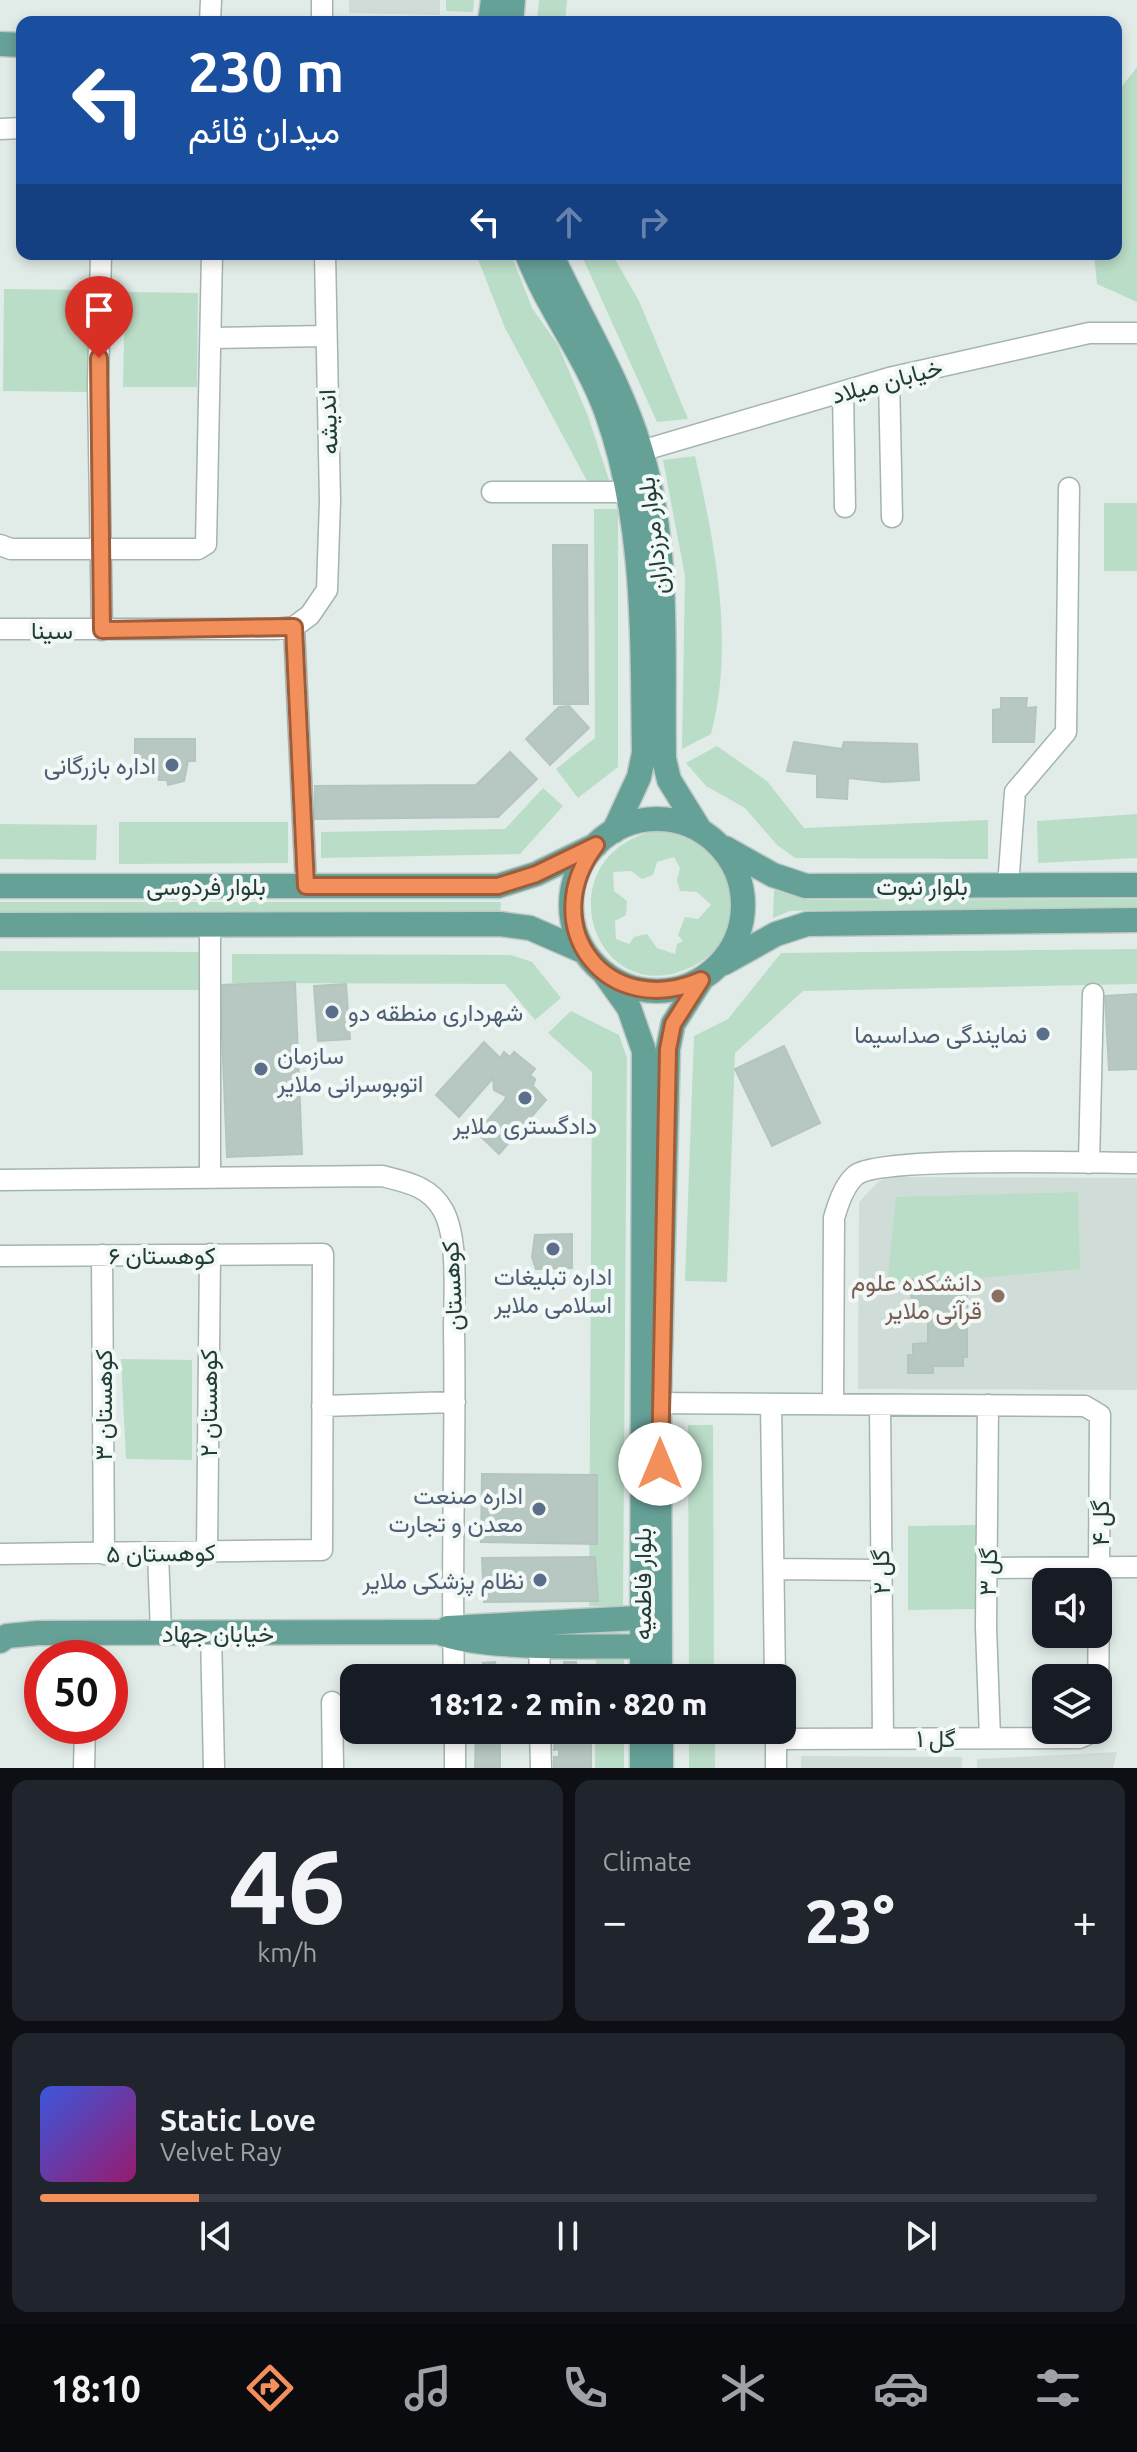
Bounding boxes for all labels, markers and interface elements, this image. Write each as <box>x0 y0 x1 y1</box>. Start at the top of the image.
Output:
text: 230 m <box>188 40 344 103</box>
icon: left <box>56 48 160 152</box>
text: میدان قائم <box>188 109 340 150</box>
icon: left <box>463 200 507 244</box>
icon: ahead <box>547 200 591 244</box>
icon: right <box>631 200 675 244</box>
pin <box>65 276 133 358</box>
icon: arrive <box>77 288 121 332</box>
street label: خیابان میلاد <box>829 353 946 410</box>
street label: اندیشه <box>313 389 344 455</box>
street label: بلوار مرزداران <box>632 475 676 596</box>
street label: سینا <box>31 617 73 645</box>
place label: اداره بازرگانی <box>44 752 156 781</box>
marker: اداره بازرگانی <box>163 756 181 774</box>
street label: بلوار فردوسی <box>146 873 266 902</box>
street label: بلوار نبوت <box>876 873 968 902</box>
place label: شهرداری منطقه دو <box>348 999 523 1028</box>
marker: شهرداری منطقه دو <box>323 1003 341 1021</box>
place label: نمایندگی صداسیما <box>854 1021 1027 1049</box>
marker: نمایندگی صداسیما <box>1034 1025 1052 1043</box>
place label: سازمان اتوبوسرانی ملایر <box>276 1042 423 1099</box>
marker: سازمان اتوبوسرانی ملایر <box>252 1060 270 1078</box>
marker: دادگستری ملایر <box>516 1089 534 1107</box>
place label: دادگستری ملایر <box>452 1112 597 1141</box>
street label: کوهستان <box>436 1240 470 1332</box>
marker: اداره تبلیغات اسلامی ملایر <box>544 1240 562 1258</box>
street label: کوهستان ۶ <box>108 1242 216 1271</box>
place label: اداره تبلیغات اسلامی ملایر <box>493 1263 612 1320</box>
place label: دانشکده علوم قرآنی ملایر <box>851 1269 982 1326</box>
marker: دانشکده علوم قرآنی ملایر <box>989 1287 1007 1305</box>
street label: کوهستان ۳ <box>90 1349 119 1461</box>
street label: کوهستان ۲ <box>195 1349 224 1457</box>
position arrow <box>618 1422 702 1506</box>
place label: اداره صنعت معدن و تجارت <box>388 1482 523 1539</box>
marker: اداره صنعت معدن و تجارت <box>530 1500 548 1518</box>
street label: گل ۴ <box>1087 1500 1115 1546</box>
street label: بلوار فاطمیه <box>629 1528 658 1640</box>
street label: کوهستان ۵ <box>106 1539 216 1569</box>
street label: گل ۳ <box>974 1548 1003 1597</box>
street label: گل ۲ <box>867 1549 896 1595</box>
place label: نظام پزشکی ملایر <box>361 1567 524 1597</box>
map controls <box>1032 1568 1112 1744</box>
button: sound <box>1032 1568 1112 1648</box>
marker: نظام پزشکی ملایر <box>531 1571 549 1589</box>
street label: خیابان جهاد <box>162 1620 274 1649</box>
speed limit sign: 50 <box>24 1640 128 1744</box>
button: layers <box>1032 1664 1112 1744</box>
text: 18:12 · 2 min · 820 m <box>429 1687 707 1721</box>
street label: گل ۱ <box>916 1725 956 1753</box>
text: 46 <box>229 1827 346 1944</box>
text: Climate <box>603 1847 692 1876</box>
text: 23° <box>805 1887 894 1954</box>
text: − <box>603 1896 627 1945</box>
text: + <box>1072 1896 1097 1945</box>
text: km/h <box>257 1938 317 1967</box>
text: Static Love <box>160 2103 316 2137</box>
text: Velvet Ray <box>160 2137 282 2166</box>
icon: previous <box>194 2214 238 2258</box>
icon: pause <box>546 2214 590 2258</box>
icon: next <box>899 2214 943 2258</box>
icon: directions <box>242 2360 298 2416</box>
icon: music <box>400 2360 456 2416</box>
icon: phone <box>557 2360 613 2416</box>
icon: climate <box>715 2360 771 2416</box>
icon: car <box>873 2360 929 2416</box>
icon: filters <box>1030 2360 1086 2416</box>
text: 18:10 <box>51 2368 141 2409</box>

